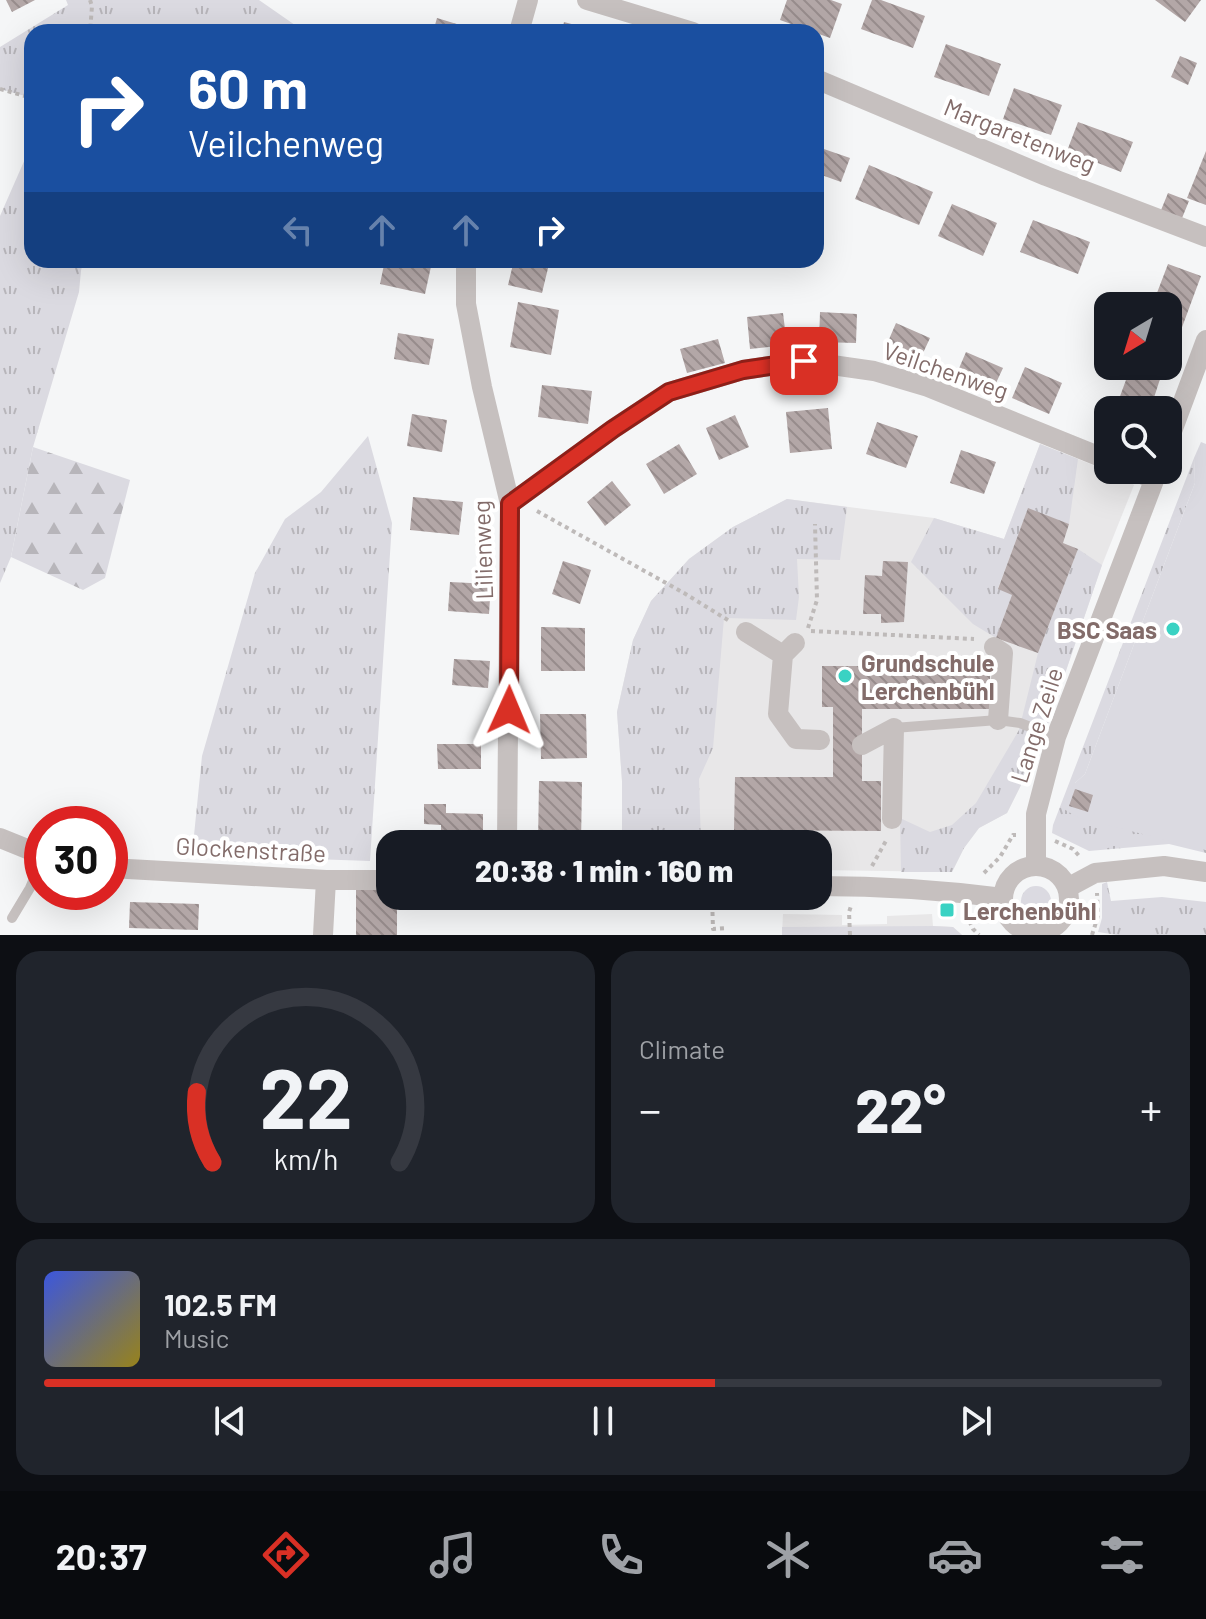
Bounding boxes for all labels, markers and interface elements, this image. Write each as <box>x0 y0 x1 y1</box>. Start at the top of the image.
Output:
text: 60 m <box>188 53 308 120</box>
icon: right <box>56 56 160 160</box>
street label: Margaretenweg <box>940 91 1100 179</box>
text: Veilchenweg <box>188 121 384 164</box>
icon: left <box>276 208 320 252</box>
icon: ahead <box>360 208 404 252</box>
icon: ahead <box>444 208 488 252</box>
icon: right <box>528 208 572 252</box>
north arrow <box>1094 292 1182 380</box>
map controls <box>1094 292 1182 484</box>
pin <box>770 327 838 395</box>
street label: Veilchenweg <box>879 335 1013 405</box>
icon: arrive <box>782 339 826 383</box>
button: search <box>1094 396 1182 484</box>
street label: Lilienweg <box>466 500 498 600</box>
place label: BSC Saas <box>1057 615 1157 644</box>
marker: BSC Saas <box>1164 620 1182 638</box>
place label: Grundschule Lerchenbühl <box>861 648 995 705</box>
street label: Lange Zeile <box>1004 664 1068 786</box>
marker: Grundschule Lerchenbühl <box>836 667 854 685</box>
position arrow <box>467 668 551 752</box>
speed limit sign: 30 <box>24 806 128 910</box>
street label: Glockenstraße <box>175 831 327 867</box>
text: 20:38 · 1 min · 160 m <box>475 852 733 888</box>
place label: Lerchenbühl <box>963 896 1097 925</box>
marker: Lerchenbühl <box>938 901 956 919</box>
text: Climate <box>639 1033 725 1064</box>
text: 22 <box>259 1046 352 1146</box>
text: 22° <box>855 1073 946 1145</box>
text: − <box>639 1082 661 1135</box>
text: + <box>1140 1082 1162 1135</box>
text: km/h <box>273 1141 338 1176</box>
text: 102.5 FM <box>164 1286 277 1322</box>
text: Music <box>164 1322 229 1353</box>
icon: previous <box>208 1399 252 1443</box>
icon: pause <box>581 1399 625 1443</box>
icon: next <box>954 1399 998 1443</box>
icon: directions <box>258 1527 314 1583</box>
icon: music <box>425 1527 481 1583</box>
icon: phone <box>593 1527 649 1583</box>
icon: climate <box>760 1527 816 1583</box>
icon: car <box>927 1527 983 1583</box>
icon: filters <box>1094 1527 1150 1583</box>
text: 20:37 <box>56 1534 147 1577</box>

